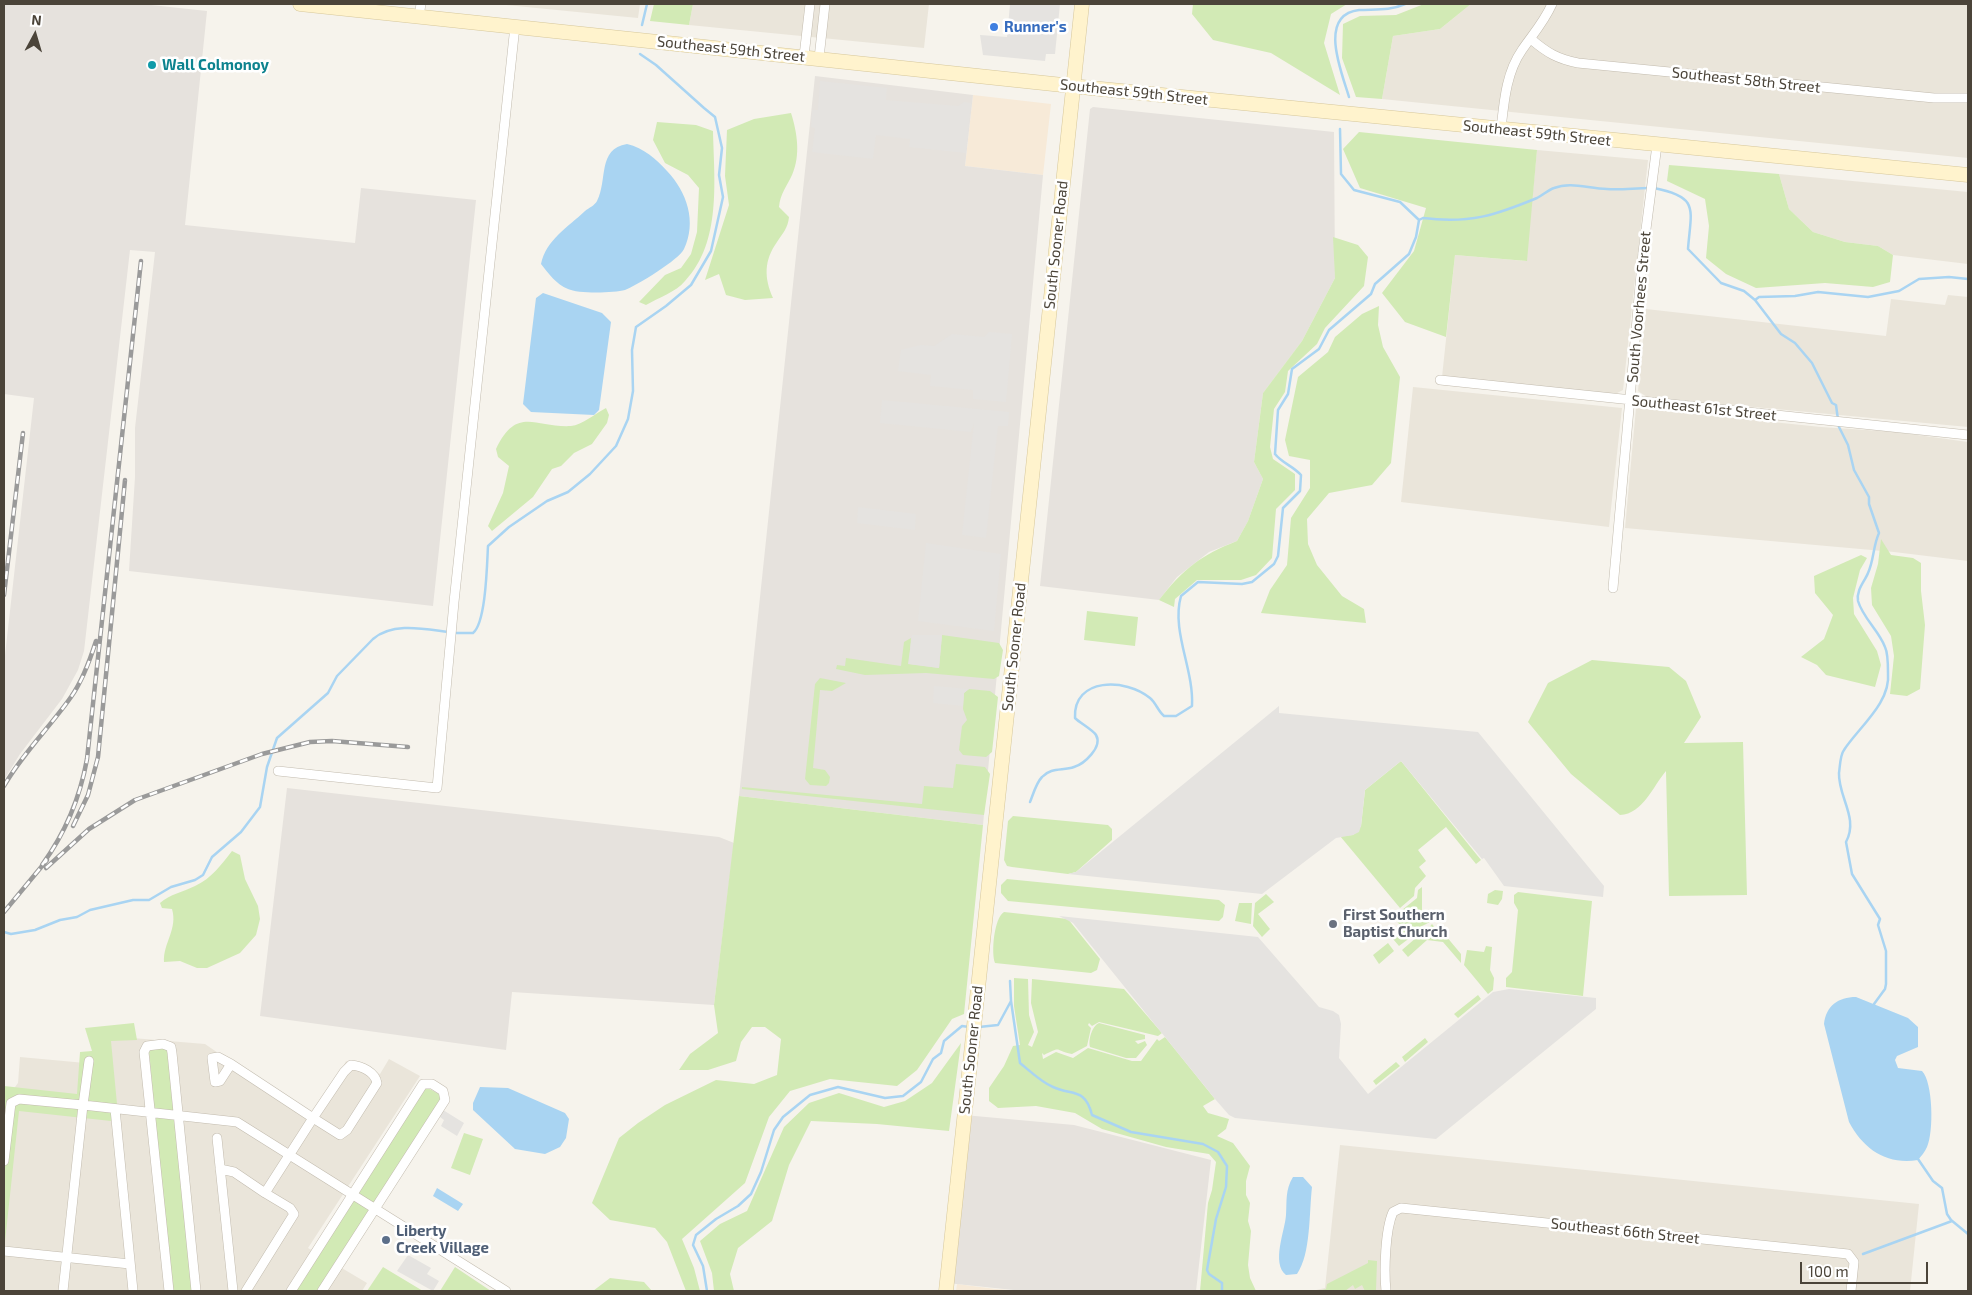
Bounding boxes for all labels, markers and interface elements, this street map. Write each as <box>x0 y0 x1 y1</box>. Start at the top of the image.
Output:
north arrow <box>10 10 60 60</box>
text: N <box>31 11 43 29</box>
place label: Runner's <box>1004 18 1067 36</box>
marker: Runner's <box>988 21 1000 33</box>
street label: Southeast 59th Street <box>656 32 806 66</box>
place label: Wall Colmonoy <box>162 56 269 74</box>
marker: Wall Colmonoy <box>146 59 158 71</box>
street label: Southeast 58th Street <box>1671 63 1821 97</box>
street label: Southeast 59th Street <box>1059 75 1209 109</box>
street label: Southeast 59th Street <box>1462 116 1612 150</box>
street label: South Sooner Road <box>1040 180 1072 310</box>
street label: South Voorhees Street <box>1623 230 1655 384</box>
street label: Southeast 61st Street <box>1631 391 1777 425</box>
street label: South Sooner Road <box>998 582 1030 712</box>
place label: First Southern Baptist Church <box>1343 906 1447 941</box>
marker: First Southern Baptist Church <box>1327 918 1339 930</box>
street label: South Sooner Road <box>955 985 987 1115</box>
street label: Southeast 66th Street <box>1550 1214 1700 1248</box>
place label: Liberty Creek Village <box>396 1222 489 1257</box>
marker: Liberty Creek Village <box>380 1234 392 1246</box>
scale bar <box>1802 1252 1930 1284</box>
text: 100 m <box>1808 1262 1849 1280</box>

